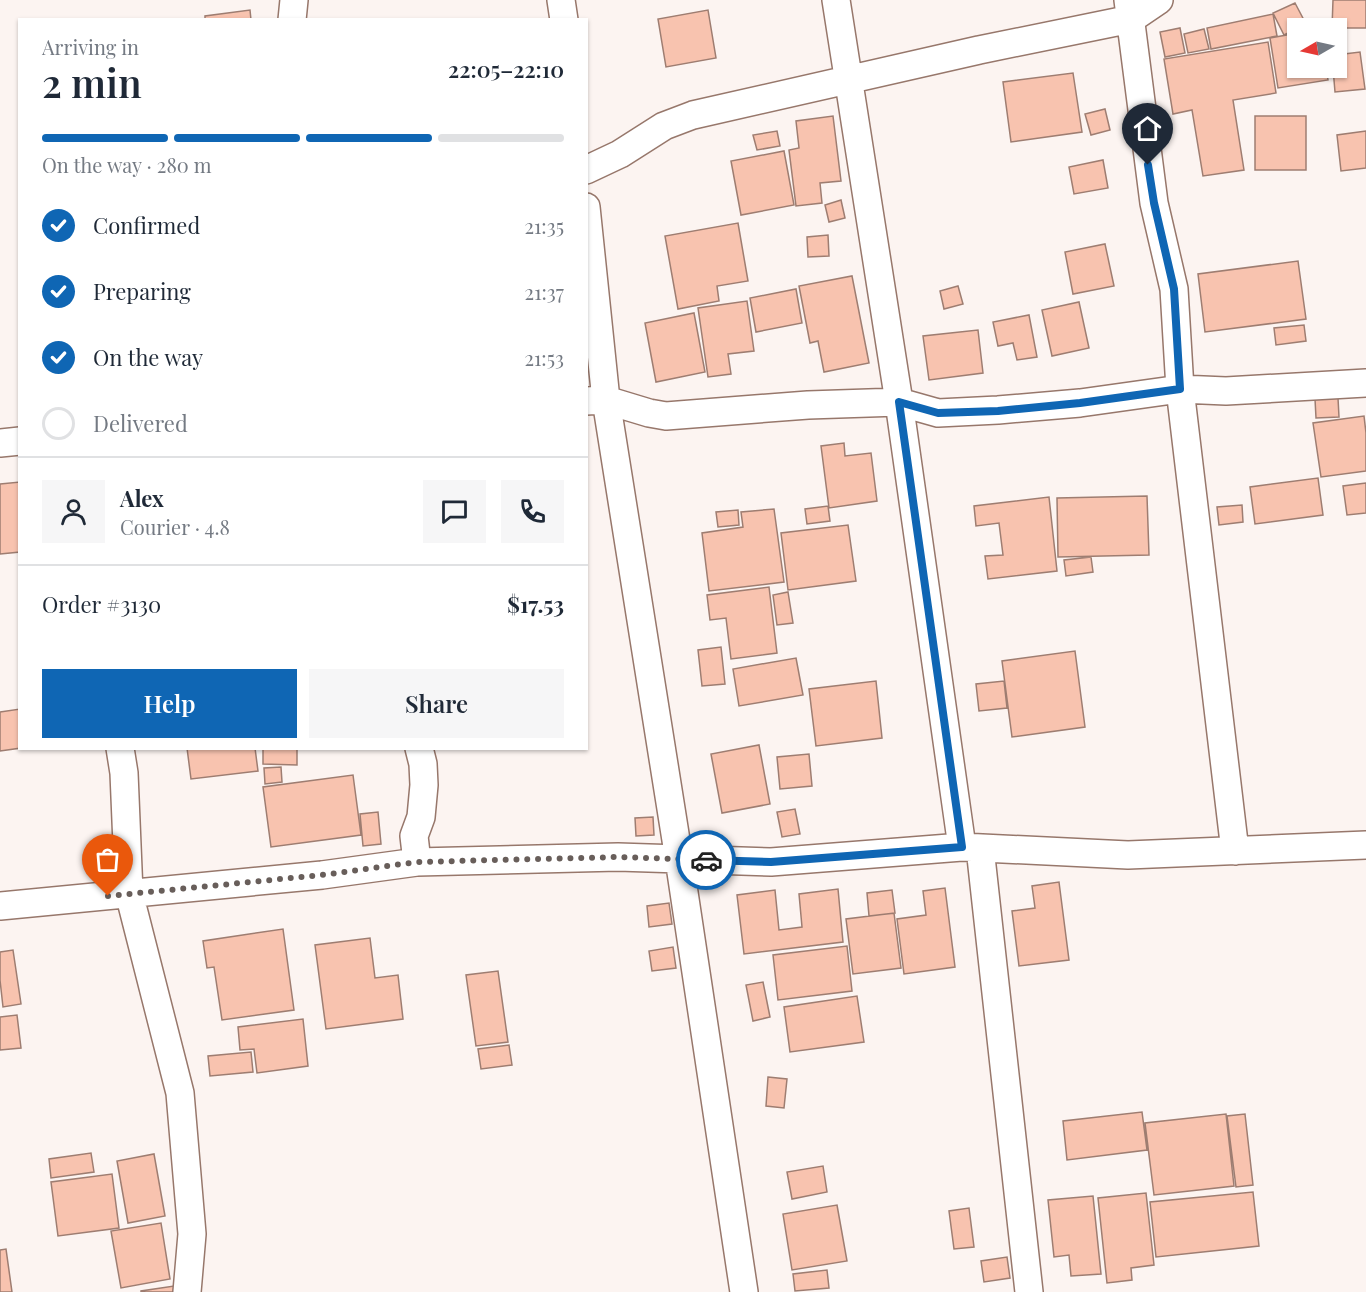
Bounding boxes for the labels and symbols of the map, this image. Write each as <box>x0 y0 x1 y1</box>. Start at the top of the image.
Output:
north arrow <box>1287 18 1347 78</box>
pin <box>1122 103 1173 165</box>
courier <box>676 830 736 890</box>
pin <box>82 834 133 896</box>

